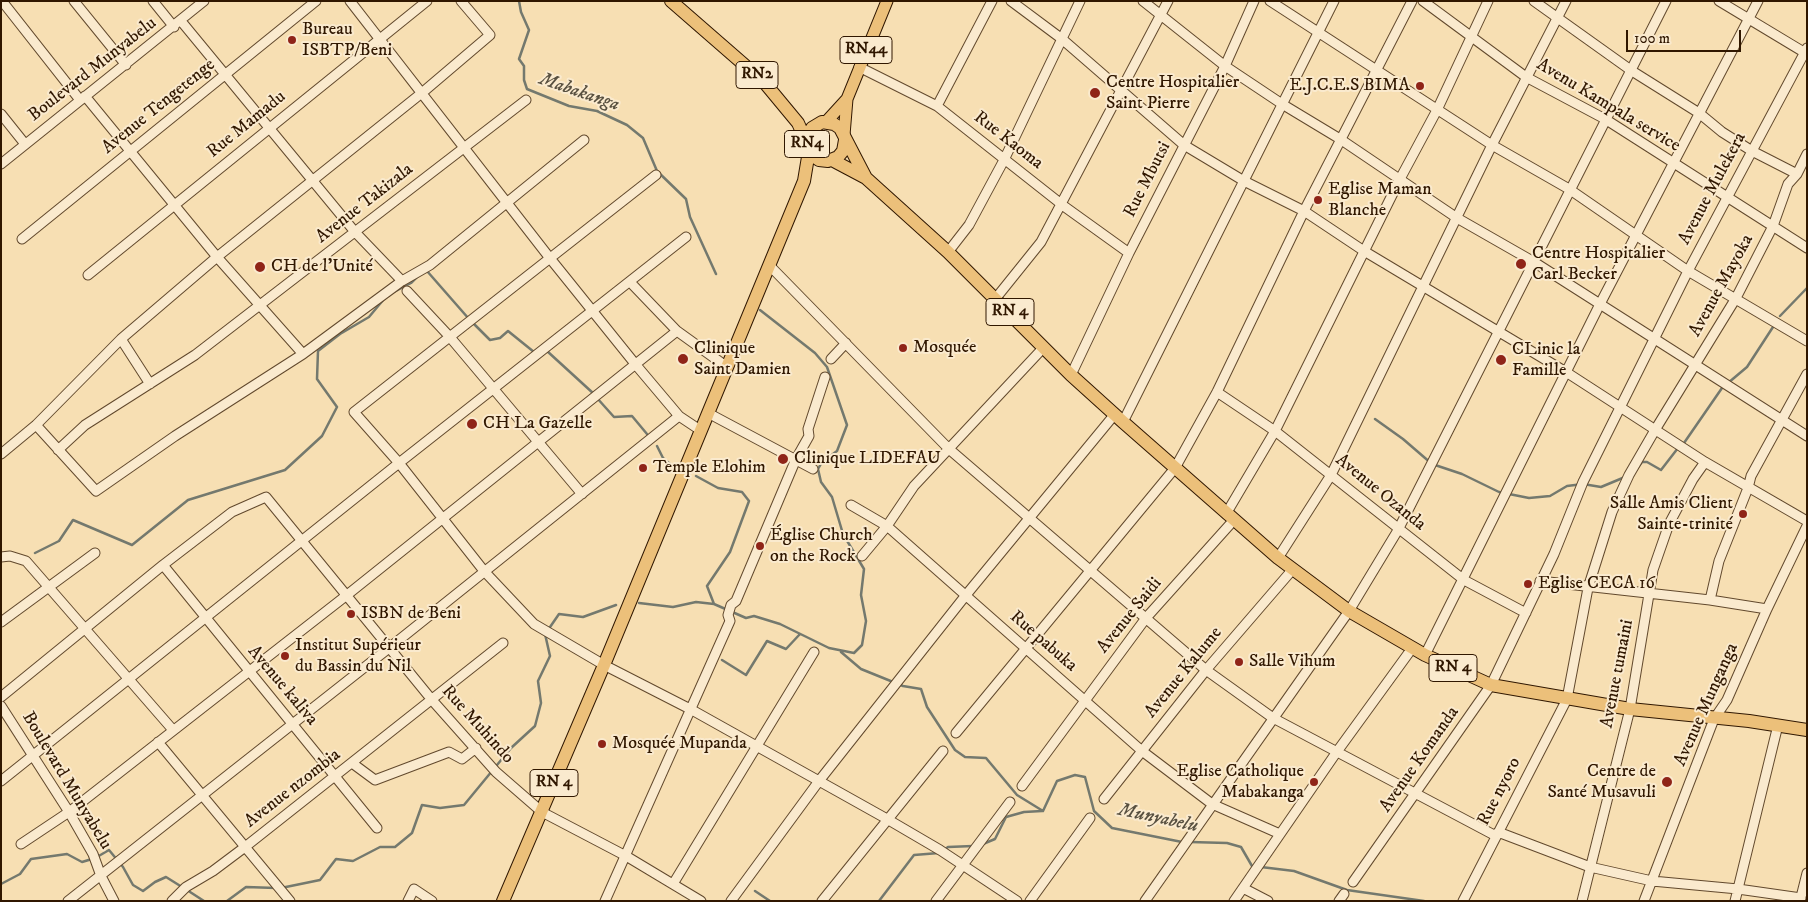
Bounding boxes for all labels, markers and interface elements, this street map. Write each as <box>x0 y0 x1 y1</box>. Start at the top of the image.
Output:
street label: Boulevard Munyabelu <box>25 13 161 127</box>
place label: Bureau ISBTP/Beni <box>302 19 392 62</box>
scale bar <box>1628 20 1743 52</box>
text: 100 m <box>1634 29 1670 48</box>
marker: Bureau ISBTP/Beni <box>286 34 298 46</box>
road number: RN44 <box>840 36 892 64</box>
street label: Avenue Tengetenge <box>98 55 220 159</box>
street label: Avenu Kampala service <box>1532 55 1684 157</box>
road number: RN2 <box>736 62 778 88</box>
water label: Mabakanga <box>536 69 622 117</box>
place label: Centre Hospitalier Saint Pierre <box>1106 72 1239 115</box>
place label: E.J.C.E.S BIMA <box>1289 75 1410 97</box>
marker: E.J.C.E.S BIMA <box>1414 80 1426 92</box>
marker: Centre Hospitalier Saint Pierre <box>1088 86 1102 100</box>
street label: Rue Mamadu <box>203 87 291 163</box>
street label: Rue Kaoma <box>969 107 1047 175</box>
street label: Avenue Mulekera <box>1674 129 1752 249</box>
road number: RN4 <box>784 130 830 158</box>
street label: Rue Mbutsi <box>1120 139 1176 221</box>
street label: Avenue Takizala <box>312 159 418 249</box>
place label: Eglise Maman Blanche <box>1328 179 1432 222</box>
marker: Eglise Maman Blanche <box>1312 194 1324 206</box>
street label: Avenue Mayoka <box>1685 231 1759 341</box>
place label: Centre Hospitalier Carl Becker <box>1532 243 1665 286</box>
place label: CH de l'Unité <box>271 256 373 278</box>
marker: Centre Hospitalier Carl Becker <box>1514 257 1528 271</box>
marker: CH de l'Unité <box>253 260 267 274</box>
road number: RN 4 <box>986 298 1034 326</box>
place label: Mosquée <box>913 337 976 359</box>
place label: Clinique Saint Damien <box>694 338 791 380</box>
place label: CLinic la Famille <box>1512 339 1580 382</box>
marker: Mosquée <box>897 342 909 354</box>
marker: Clinique Saint Damien <box>676 352 690 366</box>
marker: CLinic la Famille <box>1494 353 1508 367</box>
place label: CH La Gazelle <box>483 413 592 435</box>
marker: CH La Gazelle <box>465 417 479 431</box>
place label: Clinique LIDEFAU <box>794 448 941 470</box>
street label: Avenue Ozanda <box>1330 450 1430 536</box>
marker: Clinique LIDEFAU <box>776 452 790 466</box>
place label: Temple Elohim <box>653 457 766 479</box>
marker: Temple Elohim <box>637 462 649 474</box>
place label: Salle Amis Client Sainte-trinité <box>1610 493 1733 536</box>
marker: Salle Amis Client Sainte-trinité <box>1737 508 1749 520</box>
place label: Église Church on the Rock <box>770 525 873 568</box>
marker: Église Church on the Rock <box>754 540 766 552</box>
place label: Eglise CECA 16 <box>1538 573 1655 595</box>
street label: Avenue Saidi <box>1093 574 1167 658</box>
marker: Eglise CECA 16 <box>1522 578 1534 590</box>
place label: ISBN de Beni <box>361 603 461 625</box>
street label: Rue pabuka <box>1005 607 1081 677</box>
marker: ISBN de Beni <box>345 608 357 620</box>
street label: Avenue tumaini <box>1597 618 1639 730</box>
street label: Avenue Kalume <box>1141 623 1227 723</box>
place label: Institut Supérieur du Bassin du Nil <box>295 635 421 678</box>
street label: Avenue Munganga <box>1670 640 1744 770</box>
street label: Avenue kaliva <box>242 642 322 730</box>
marker: Institut Supérieur du Bassin du Nil <box>279 650 291 662</box>
place label: Salle Vihum <box>1249 651 1336 673</box>
road number: RN 4 <box>1429 654 1477 681</box>
marker: Salle Vihum <box>1233 656 1245 668</box>
street label: Rue Muhindo <box>436 681 518 769</box>
street label: Avenue Komanda <box>1376 703 1464 817</box>
street label: Boulevard Munyabelu <box>16 708 116 854</box>
place label: Mosquée Mupanda <box>612 733 747 755</box>
marker: Mosquée Mupanda <box>596 738 608 750</box>
street label: Avenue nzombia <box>241 745 345 833</box>
street label: Rue nyoro <box>1474 754 1526 830</box>
place label: Eglise Catholique Mabakanga <box>1177 761 1304 804</box>
place label: Centre de Santé Musavuli <box>1547 761 1656 804</box>
road number: RN 4 <box>530 770 578 796</box>
marker: Centre de Santé Musavuli <box>1660 775 1674 789</box>
marker: Eglise Catholique Mabakanga <box>1308 776 1320 788</box>
water label: Munyabelu <box>1116 799 1200 839</box>

